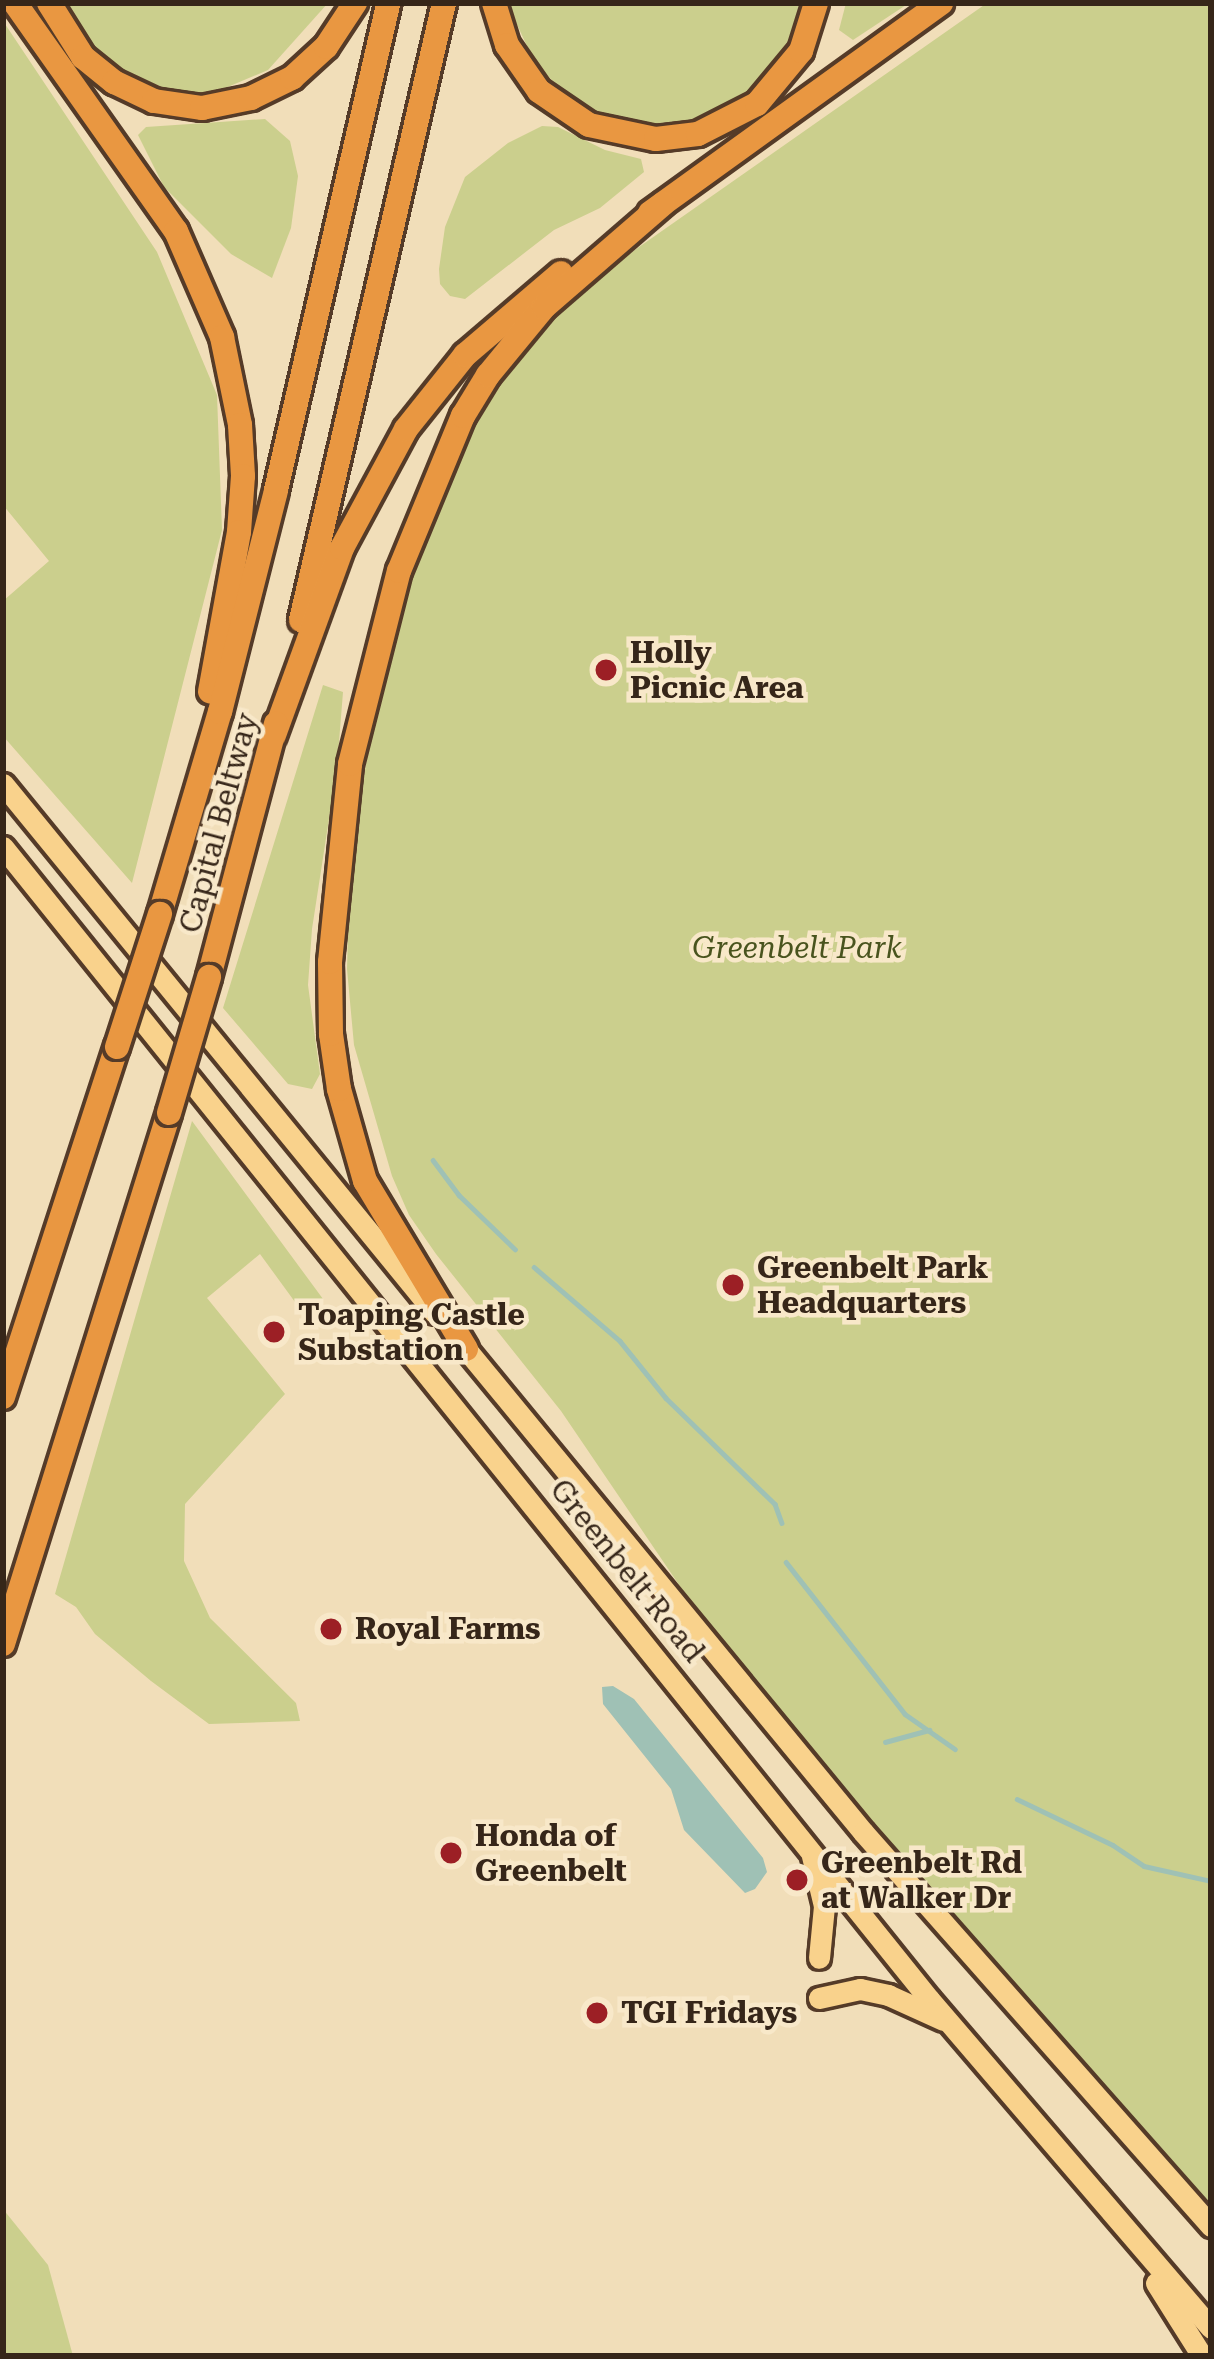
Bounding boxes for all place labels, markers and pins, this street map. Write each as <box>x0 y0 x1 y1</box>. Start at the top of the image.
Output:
place label: Holly Picnic Area <box>630 635 804 706</box>
marker: Holly Picnic Area <box>593 657 619 683</box>
place label: Greenbelt Park Headquarters <box>757 1250 988 1320</box>
marker: Greenbelt Park Headquarters <box>720 1272 746 1298</box>
place label: Toaping Castle Substation <box>298 1297 525 1368</box>
marker: Toaping Castle Substation <box>261 1319 287 1345</box>
place label: Royal Farms <box>355 1611 541 1647</box>
marker: Royal Farms <box>318 1616 344 1642</box>
place label: Honda of Greenbelt <box>475 1818 627 1888</box>
marker: Honda of Greenbelt <box>438 1840 464 1866</box>
place label: Greenbelt Rd at Walker Dr <box>821 1845 1022 1916</box>
marker: Greenbelt Rd at Walker Dr <box>784 1867 810 1893</box>
place label: TGI Fridays <box>621 1995 797 2031</box>
marker: TGI Fridays <box>584 2000 610 2026</box>

